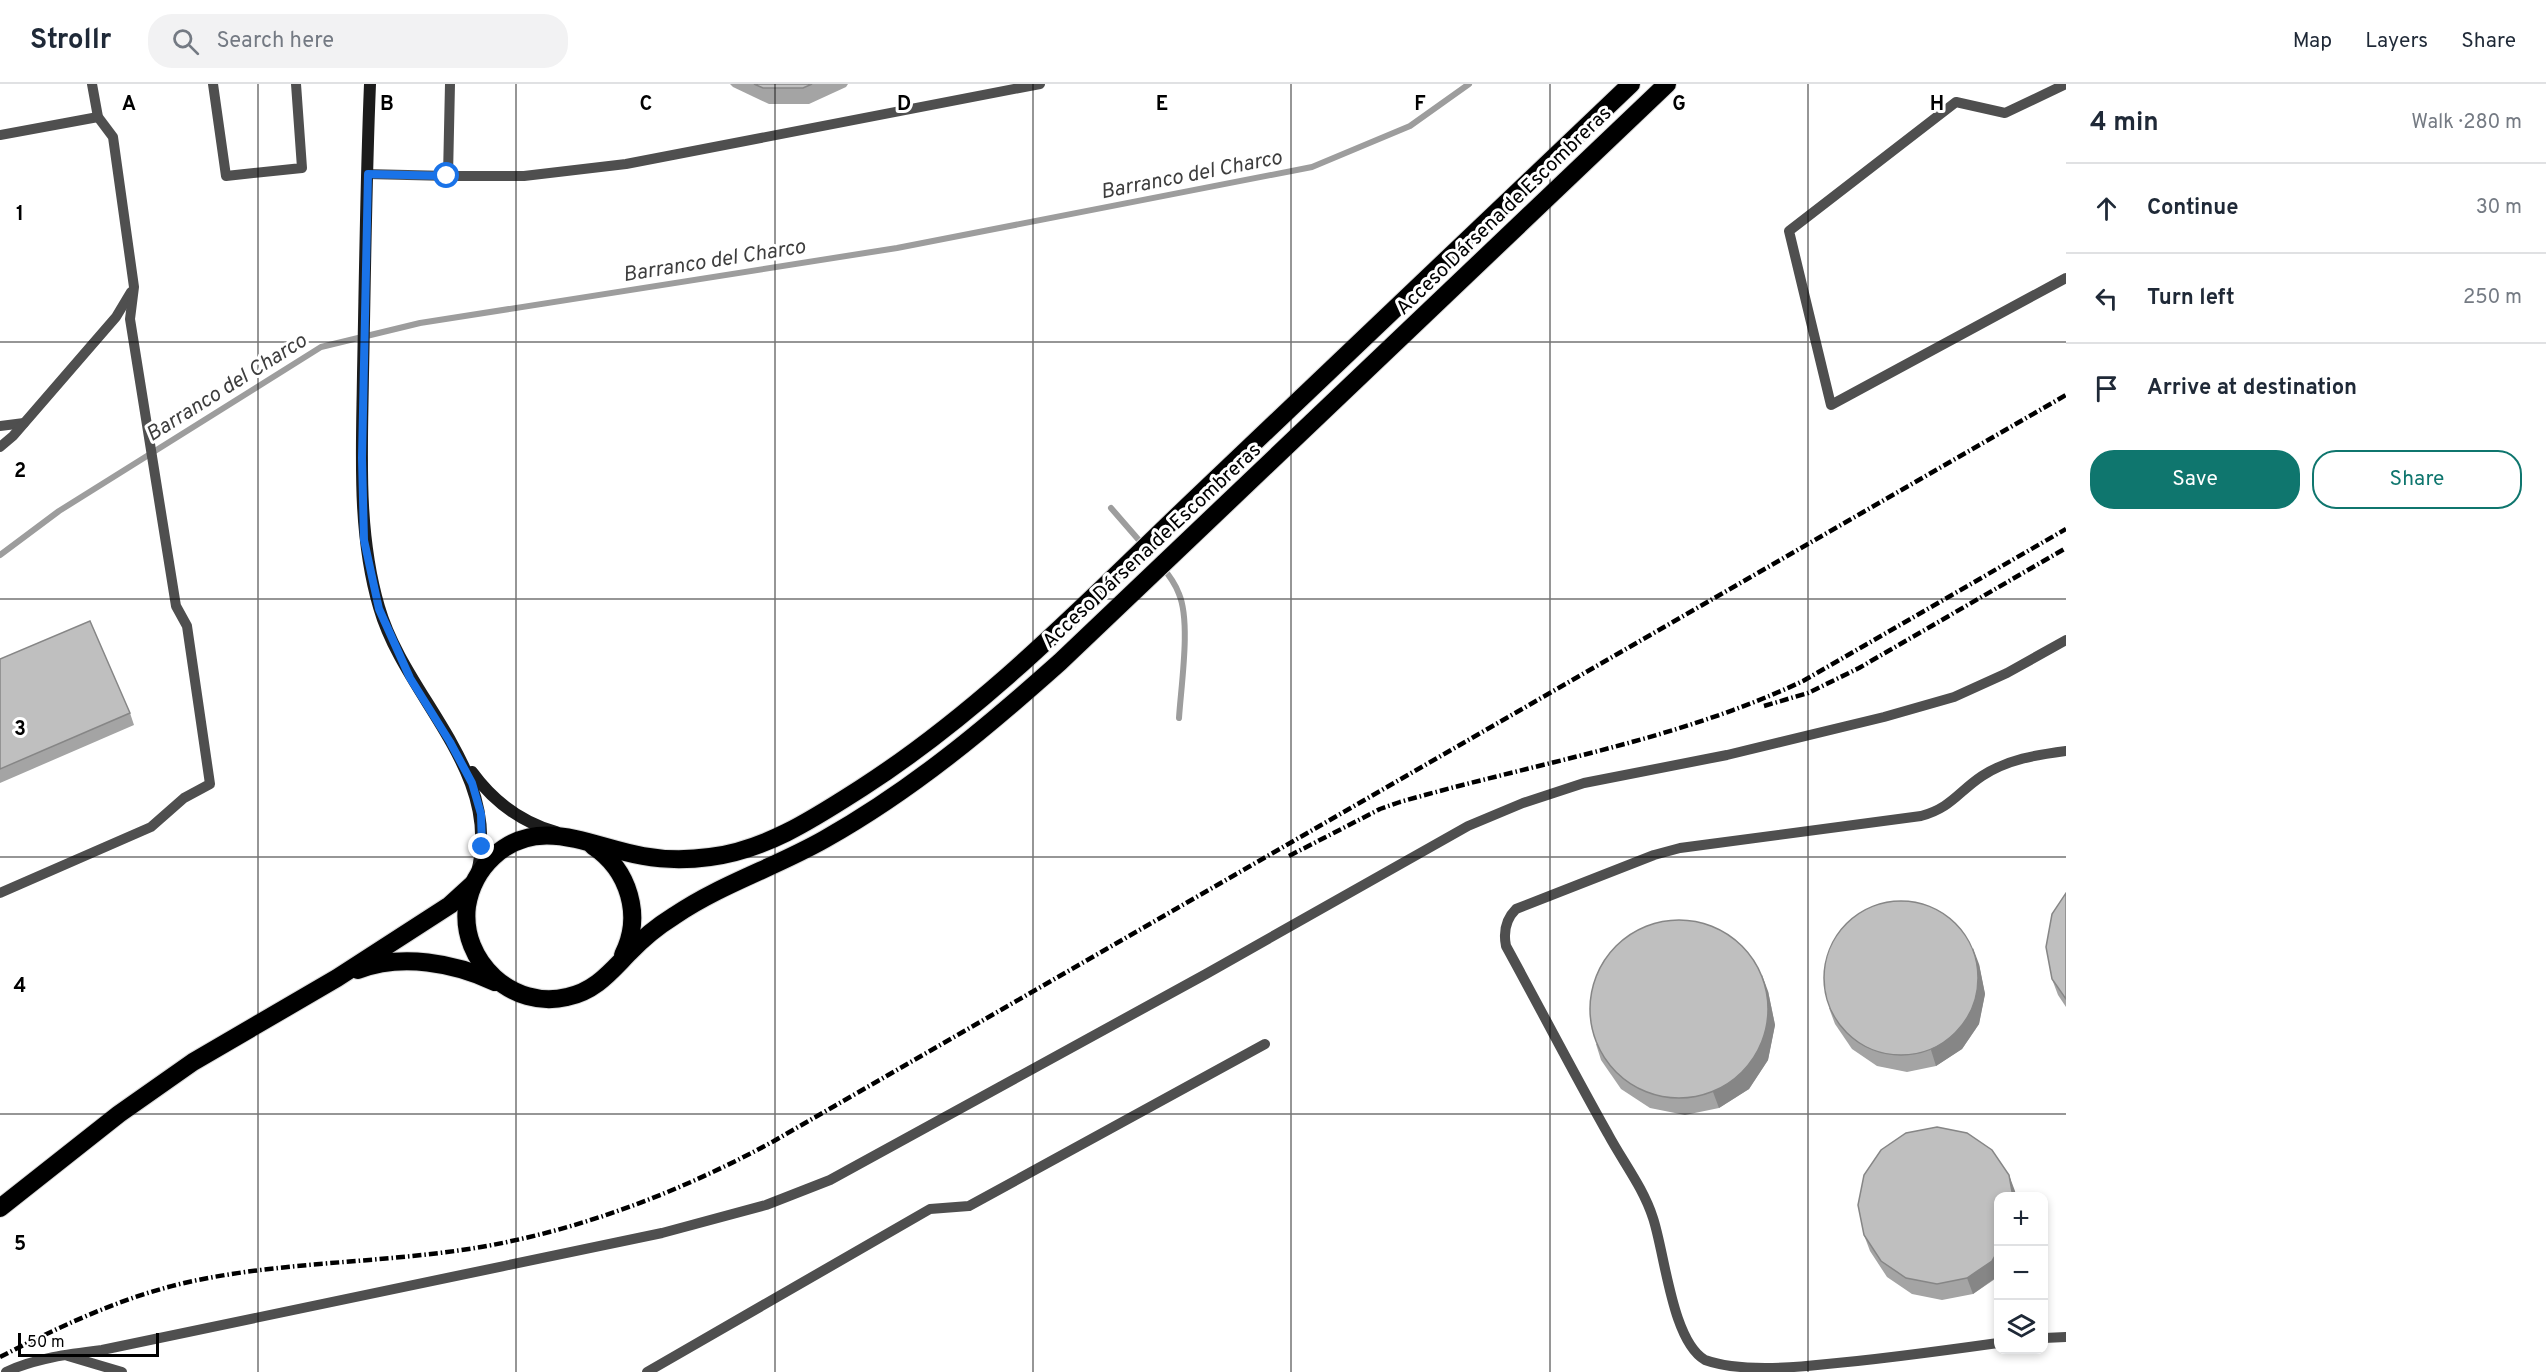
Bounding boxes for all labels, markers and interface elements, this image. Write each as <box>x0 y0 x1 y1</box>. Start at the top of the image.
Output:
search box <box>148 14 568 68</box>
text: Strollr <box>30 23 112 59</box>
icon: search <box>169 25 202 58</box>
text: Search here <box>217 28 334 55</box>
text: Map <box>2293 28 2332 55</box>
text: Layers <box>2365 28 2428 55</box>
text: Share <box>2461 28 2516 55</box>
text: A <box>122 92 136 118</box>
text: B <box>380 92 394 118</box>
text: C <box>640 92 652 118</box>
text: D <box>897 92 911 118</box>
text: E <box>1156 92 1168 118</box>
text: F <box>1414 92 1426 118</box>
text: G <box>1672 92 1686 118</box>
text: H <box>1930 92 1944 118</box>
street label: Acceso Dársena de Escombreras <box>1391 101 1618 322</box>
text: 4 min <box>2090 107 2159 140</box>
text: Walk · 280 m <box>2411 110 2522 136</box>
water label: Barranco del Charco <box>1098 144 1285 206</box>
route start <box>433 162 459 188</box>
icon: ahead <box>2090 192 2123 225</box>
text: Continue <box>2147 195 2238 222</box>
text: 30 m <box>2476 195 2522 221</box>
text: 1 <box>16 202 24 228</box>
water label: Barranco del Charco <box>621 234 808 289</box>
icon: left <box>2090 282 2123 315</box>
text: Turn left <box>2147 285 2235 312</box>
text: 250 m <box>2463 285 2522 311</box>
water label: Barranco del Charco <box>142 328 313 449</box>
icon: arrive <box>2090 372 2123 405</box>
text: Arrive at destination <box>2147 375 2357 402</box>
street label: Acceso Dársena de Escombreras <box>1037 438 1267 655</box>
button: Save <box>2090 450 2300 509</box>
button: Share <box>2312 450 2522 509</box>
text: 2 <box>14 459 26 485</box>
text: 3 <box>14 717 26 743</box>
route end <box>468 833 494 859</box>
text: 4 <box>14 974 26 1000</box>
map controls <box>1994 1192 2048 1354</box>
button: + <box>1994 1192 2048 1246</box>
text: 5 <box>14 1232 26 1258</box>
button: − <box>1994 1246 2048 1300</box>
button: layers <box>1994 1300 2048 1354</box>
scale bar <box>18 1330 159 1358</box>
text: 50 m <box>27 1333 65 1353</box>

